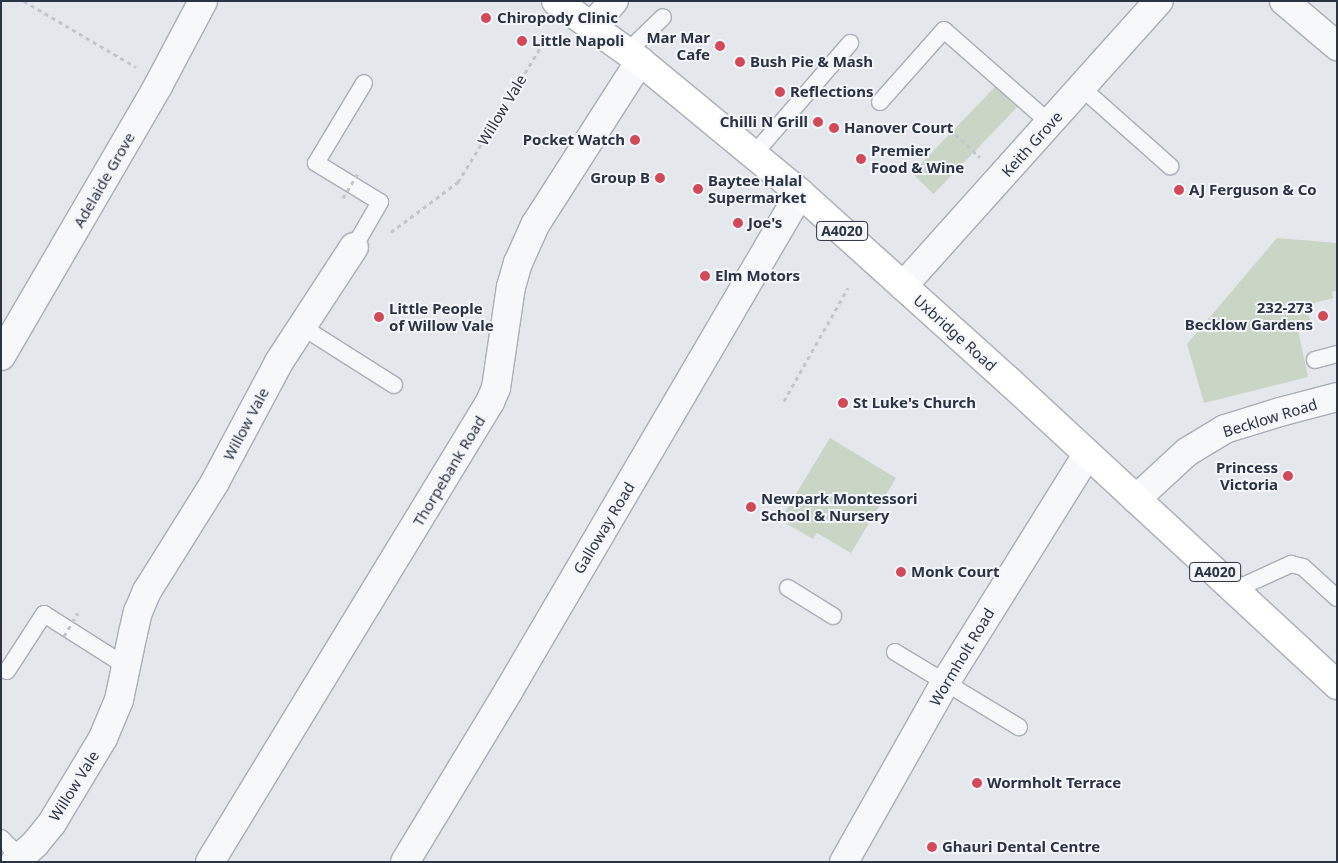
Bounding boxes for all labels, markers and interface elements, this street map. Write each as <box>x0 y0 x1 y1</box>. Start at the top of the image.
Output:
place label: Chiropody Clinic <box>497 9 618 27</box>
marker: Chiropody Clinic <box>479 11 493 25</box>
place label: Mar Mar Cafe <box>646 28 710 63</box>
place label: Little Napoli <box>532 32 624 50</box>
marker: Little Napoli <box>516 35 528 47</box>
marker: Mar Mar Cafe <box>714 40 726 52</box>
place label: Bush Pie & Mash <box>750 53 873 71</box>
marker: Bush Pie & Mash <box>734 56 746 68</box>
street label: Willow Vale <box>474 71 530 149</box>
place label: Reflections <box>790 83 874 101</box>
marker: Reflections <box>774 86 786 98</box>
street label: Keith Grove <box>998 108 1066 180</box>
place label: Chilli N Grill <box>720 113 808 131</box>
marker: Chilli N Grill <box>812 116 824 128</box>
place label: Hanover Court <box>844 119 953 137</box>
marker: Hanover Court <box>828 122 840 134</box>
street label: Adelaide Grove <box>70 129 138 231</box>
place label: Pocket Watch <box>523 131 625 149</box>
marker: Pocket Watch <box>629 134 641 146</box>
place label: Premier Food & Wine <box>871 141 964 176</box>
marker: Premier Food & Wine <box>855 153 867 165</box>
place label: Group B <box>590 169 650 187</box>
place label: Baytee Halal Supermarket <box>708 171 806 206</box>
marker: Group B <box>654 172 666 184</box>
place label: AJ Ferguson & Co <box>1189 181 1317 199</box>
marker: Baytee Halal Supermarket <box>692 183 704 195</box>
marker: AJ Ferguson & Co <box>1173 184 1185 196</box>
place label: Joe's <box>748 214 782 232</box>
marker: Joe's <box>732 217 744 229</box>
road number: A4020 <box>816 220 868 242</box>
place label: Elm Motors <box>715 267 800 285</box>
marker: Elm Motors <box>699 270 711 282</box>
street label: Uxbridge Road <box>910 291 1000 375</box>
place label: 232-273 Becklow Gardens <box>1185 298 1313 333</box>
place label: Little People of Willow Vale <box>389 299 494 334</box>
marker: 232-273 Becklow Gardens <box>1317 310 1329 322</box>
marker: Little People of Willow Vale <box>373 311 385 323</box>
street label: Willow Vale <box>219 385 273 463</box>
place label: St Luke's Church <box>853 394 976 412</box>
street label: Becklow Road <box>1221 395 1319 441</box>
marker: St Luke's Church <box>837 397 849 409</box>
street label: Thorpebank Road <box>409 413 489 529</box>
place label: Princess Victoria <box>1216 458 1278 493</box>
marker: Princess Victoria <box>1282 470 1294 482</box>
street label: Galloway Road <box>570 479 638 577</box>
place label: Newpark Montessori School & Nursery <box>761 489 917 524</box>
marker: Newpark Montessori School & Nursery <box>745 501 757 513</box>
road number: A4020 <box>1189 560 1241 584</box>
place label: Monk Court <box>911 563 999 581</box>
marker: Monk Court <box>895 566 907 578</box>
street label: Wormholt Road <box>926 605 998 709</box>
street label: Willow Vale <box>45 748 103 824</box>
place label: Wormholt Terrace <box>987 774 1121 792</box>
marker: Wormholt Terrace <box>971 777 983 789</box>
place label: Ghauri Dental Centre <box>942 838 1100 856</box>
marker: Ghauri Dental Centre <box>926 841 938 853</box>

